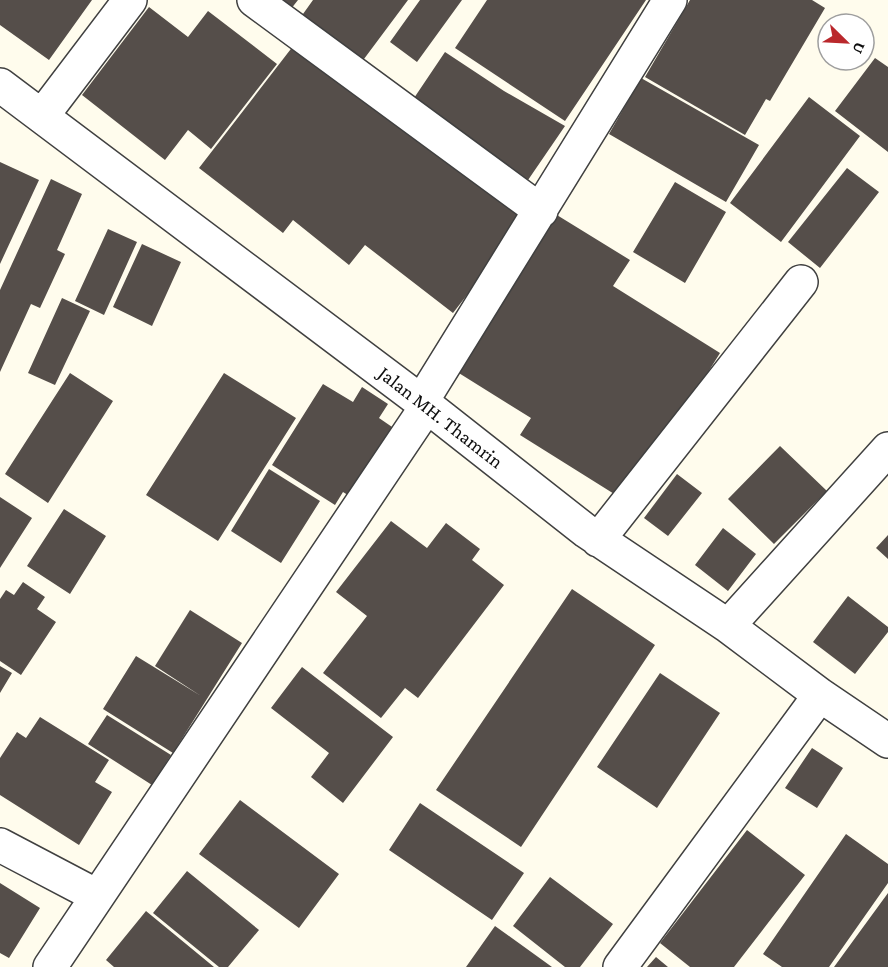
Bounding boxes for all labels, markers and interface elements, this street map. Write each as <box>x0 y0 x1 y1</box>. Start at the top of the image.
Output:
north arrow <box>816 12 876 72</box>
text: U <box>849 39 869 56</box>
street label: Jalan MH. Thamrin <box>372 360 508 473</box>

